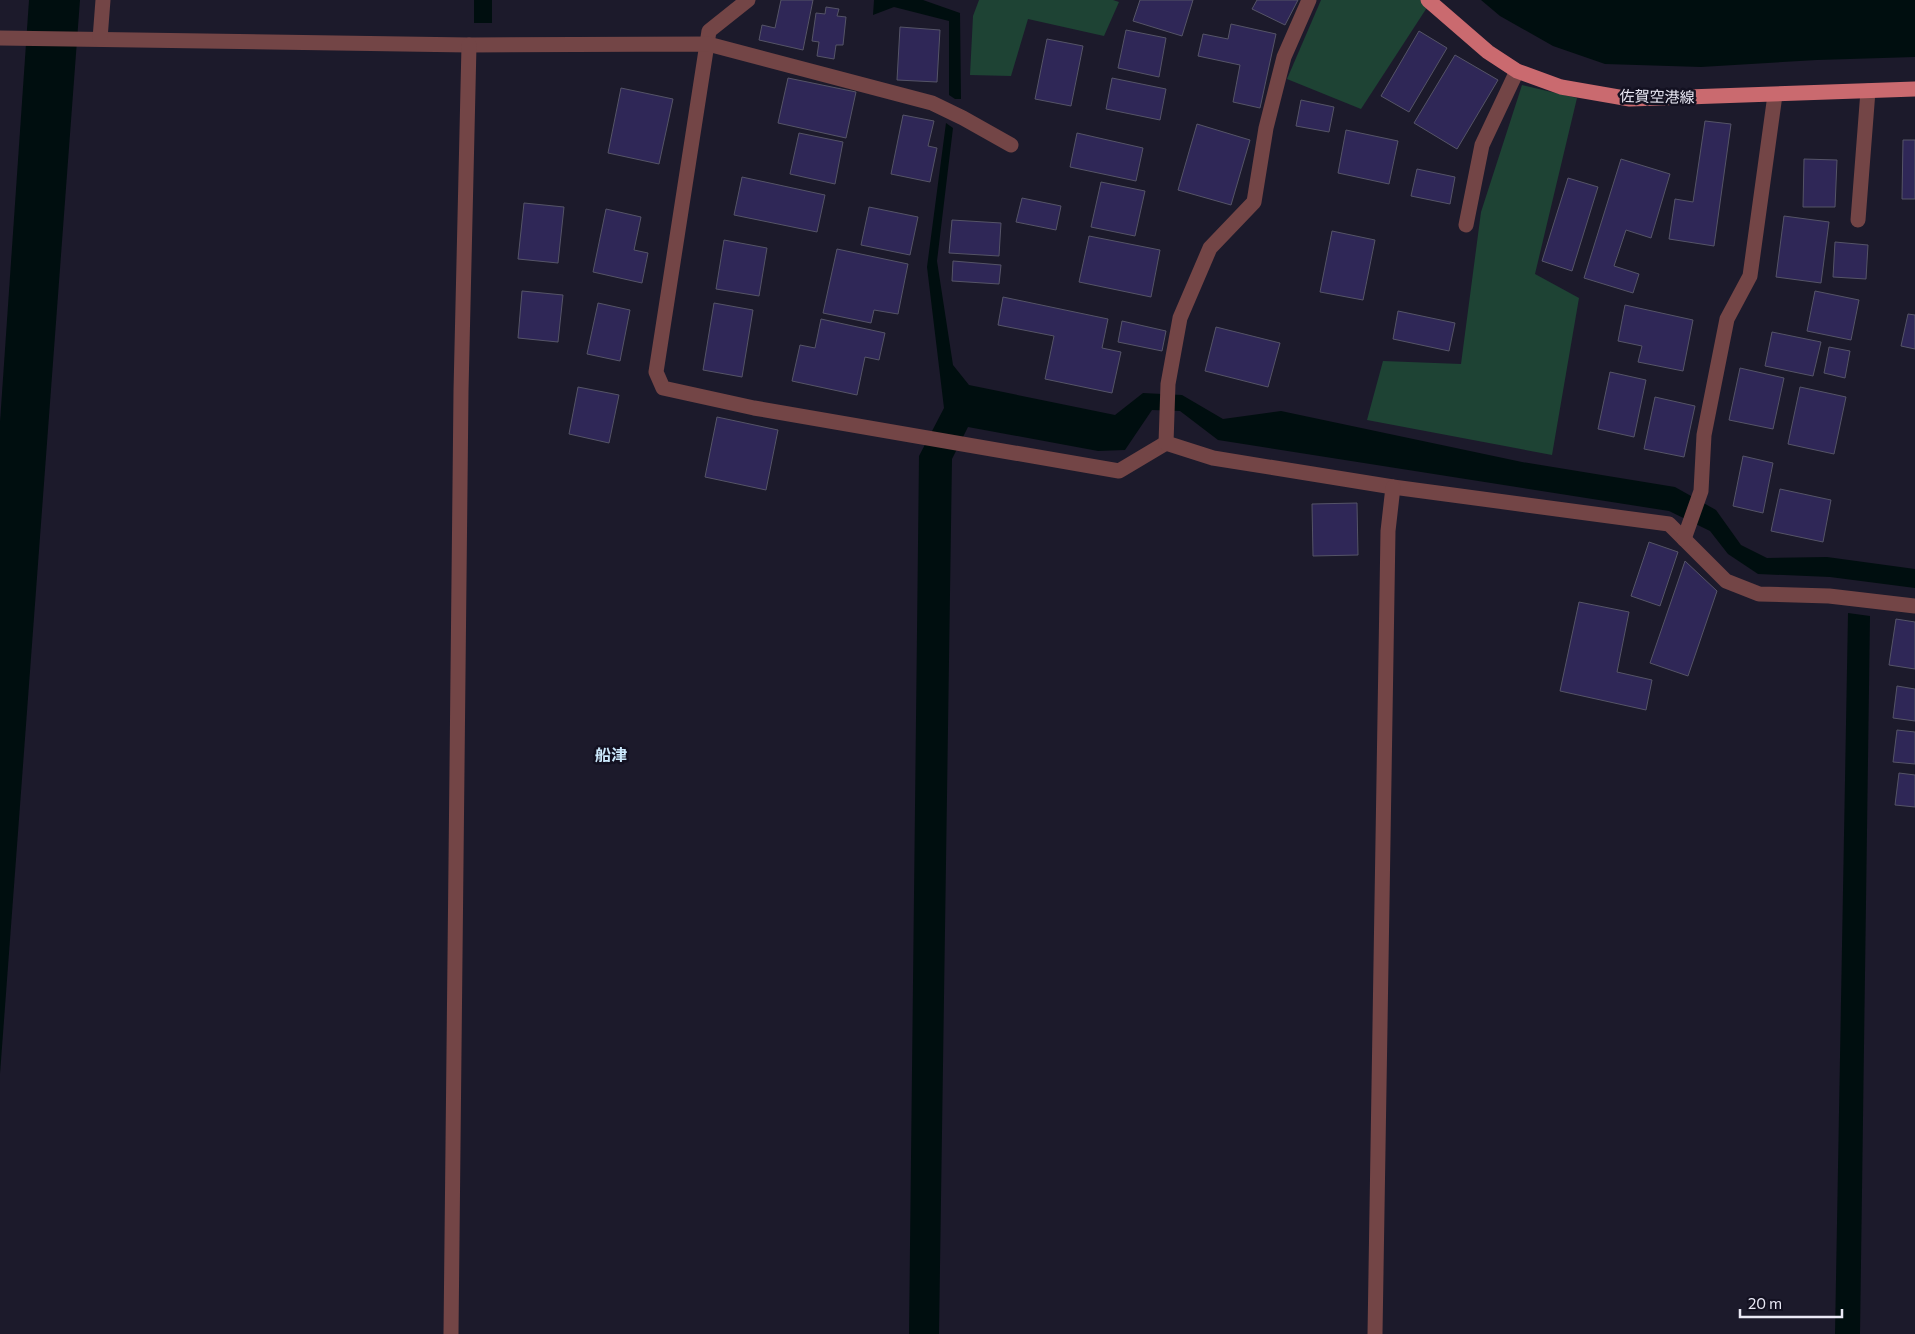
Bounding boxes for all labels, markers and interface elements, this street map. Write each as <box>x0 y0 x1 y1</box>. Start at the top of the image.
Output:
street label: 佐賀空港線 <box>1619 86 1695 106</box>
district label: 船津 <box>595 745 627 764</box>
scale bar <box>1740 1286 1842 1318</box>
text: 20 m <box>1748 1294 1782 1312</box>

